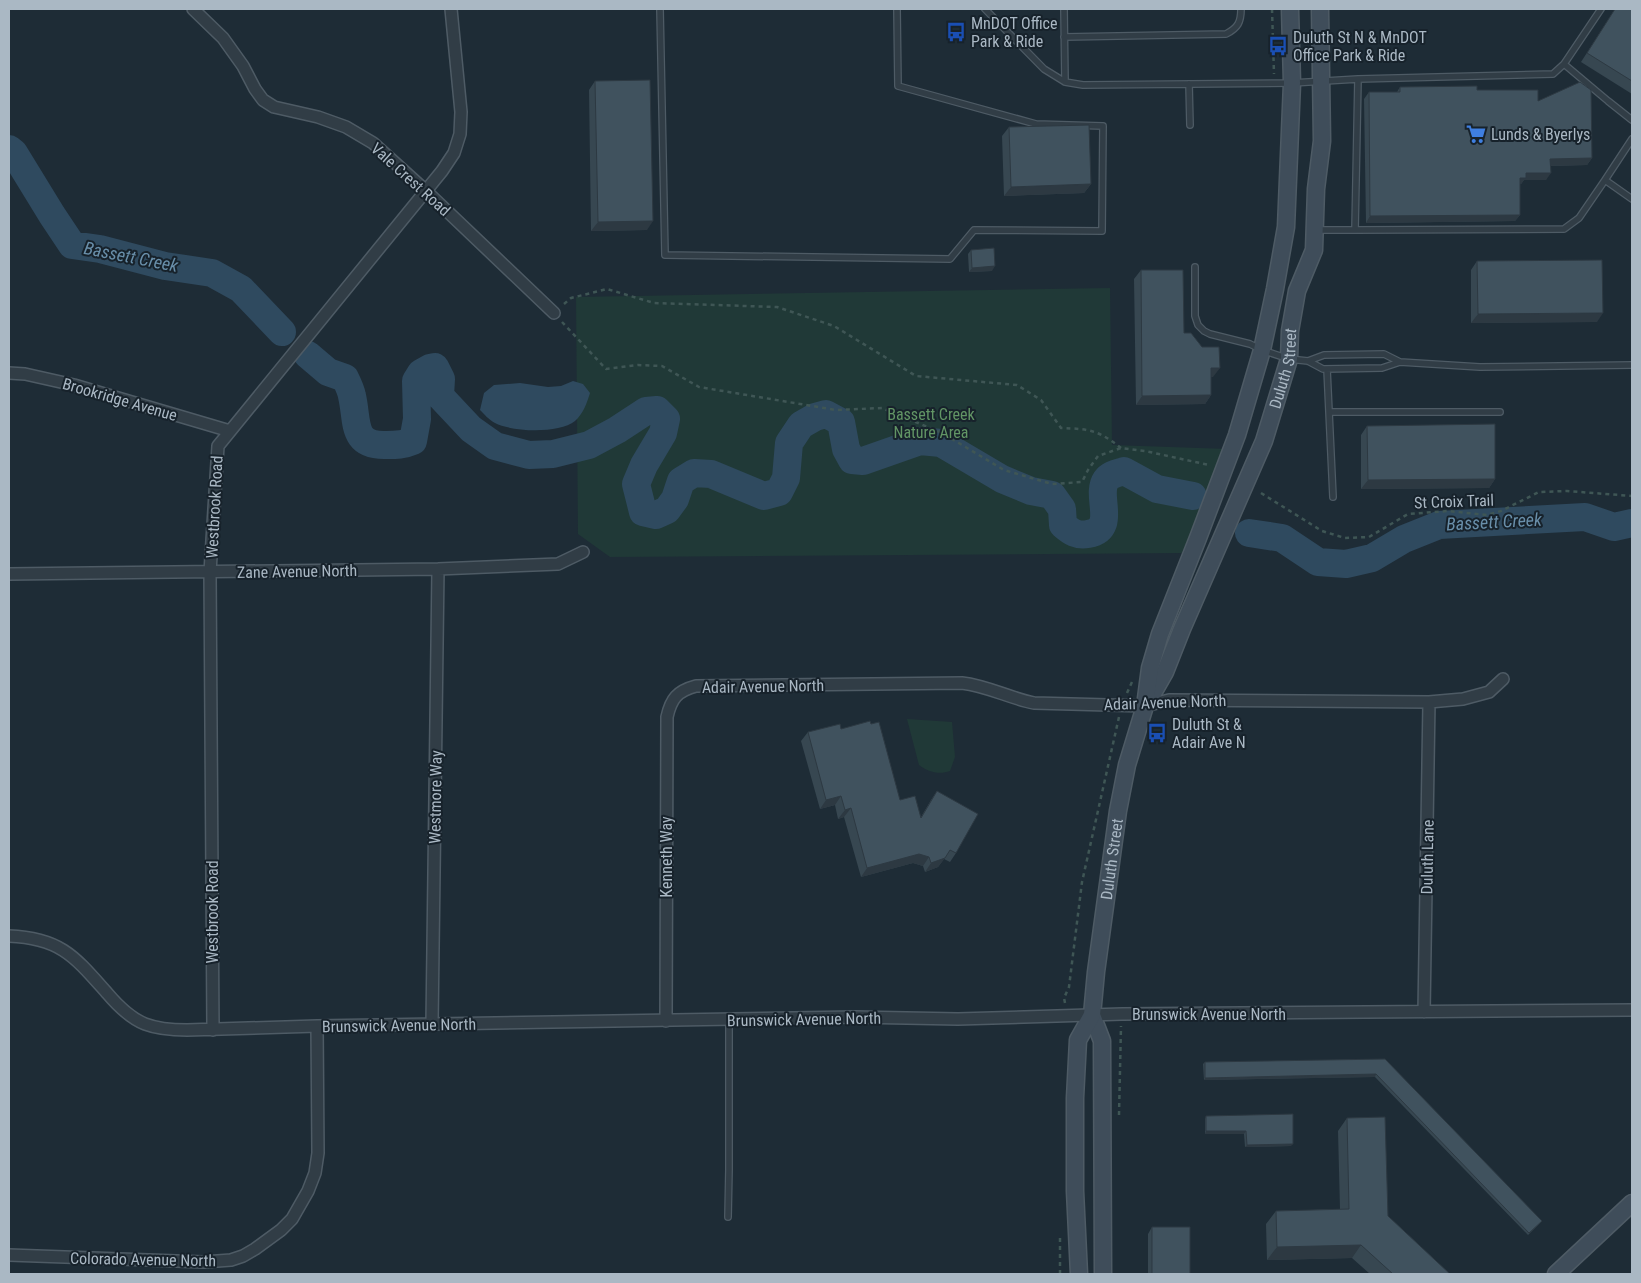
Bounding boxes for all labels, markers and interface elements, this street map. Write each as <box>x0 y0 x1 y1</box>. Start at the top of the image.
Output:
place label: MnDOT Office Park & Ride <box>971 14 1057 51</box>
bus stop icon: MnDOT Office Park & Ride <box>945 21 967 43</box>
place label: Duluth St N & MnDOT Office Park & Ride <box>1293 28 1427 65</box>
bus stop icon: Duluth St N & MnDOT Office Park & Ride <box>1267 35 1289 57</box>
supermarket icon: Lunds & Byerlys <box>1465 123 1487 145</box>
place label: Lunds & Byerlys <box>1491 125 1590 144</box>
street label: Vale Crest Road <box>367 139 454 220</box>
water label: Bassett Creek <box>82 237 181 276</box>
street label: Duluth Street <box>1265 327 1300 411</box>
street label: Brookridge Avenue <box>60 374 179 425</box>
park label: Bassett Creek Nature Area <box>887 405 976 442</box>
street label: Westbrook Road <box>202 455 227 559</box>
street label: St Croix Trail <box>1414 491 1494 512</box>
water label: Bassett Creek <box>1446 508 1543 534</box>
street label: Zane Avenue North <box>237 561 357 582</box>
street label: Adair Avenue North <box>702 676 824 697</box>
street label: Adair Avenue North <box>1103 691 1227 714</box>
place label: Duluth St & Adair Ave N <box>1172 715 1246 752</box>
bus stop icon: Duluth St & Adair Ave N <box>1146 722 1168 744</box>
street label: Westmore Way <box>425 750 446 844</box>
street label: Kenneth Way <box>657 816 676 898</box>
street label: Duluth Street <box>1097 817 1127 901</box>
street label: Duluth Lane <box>1417 819 1438 895</box>
street label: Westbrook Road <box>203 860 222 964</box>
street label: Brunswick Avenue North <box>1132 1005 1286 1024</box>
street label: Brunswick Avenue North <box>727 1009 881 1030</box>
street label: Brunswick Avenue North <box>322 1015 476 1036</box>
street label: Colorado Avenue North <box>70 1249 216 1270</box>

